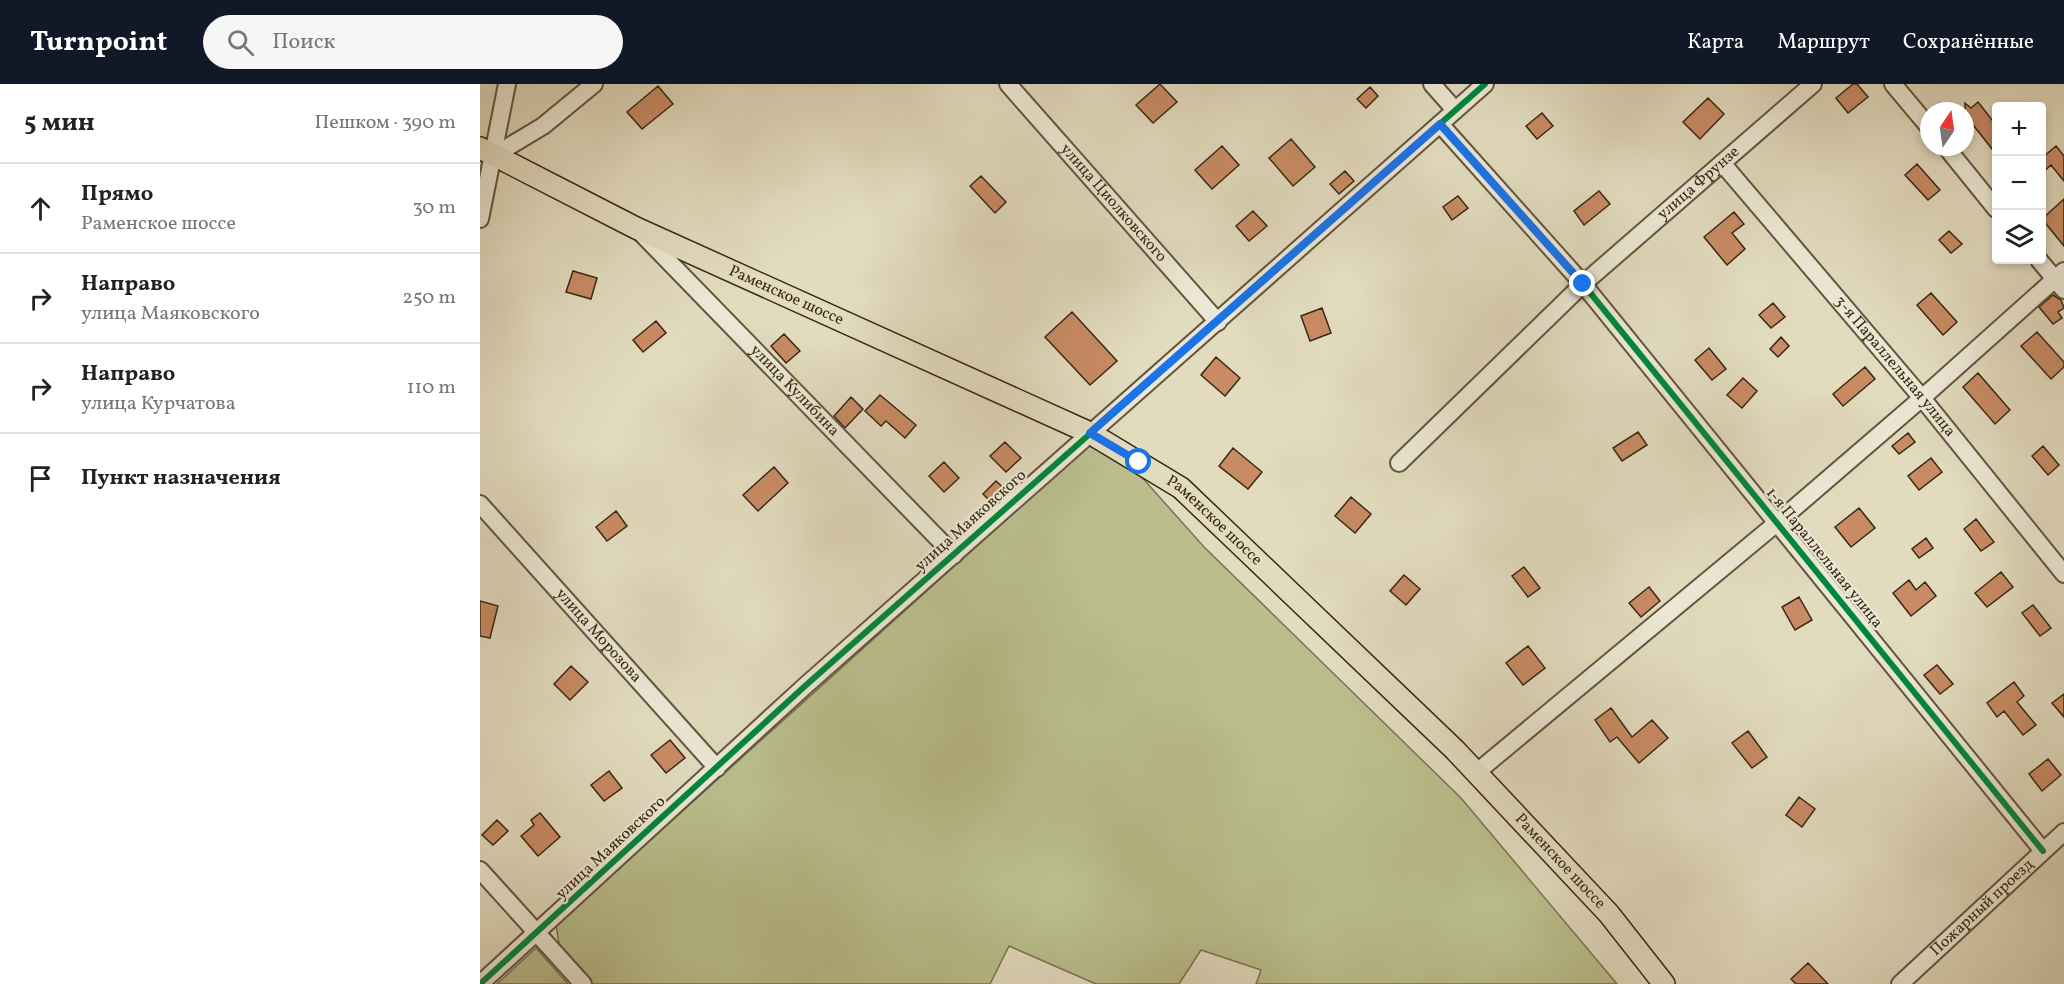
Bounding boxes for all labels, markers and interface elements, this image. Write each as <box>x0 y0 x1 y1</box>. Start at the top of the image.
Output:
search box <box>203 15 623 69</box>
text: Turnpoint <box>30 23 167 62</box>
icon: search <box>224 26 257 59</box>
text: Поиск <box>272 27 335 58</box>
text: Карта <box>1687 28 1744 57</box>
text: Маршрут <box>1777 28 1870 57</box>
text: Сохранённые <box>1903 28 2034 57</box>
north arrow <box>1920 102 1974 156</box>
map controls <box>1992 102 2046 264</box>
button: + <box>1992 102 2046 156</box>
text: 5 мин <box>24 105 95 141</box>
text: Пешком · 390 m <box>314 109 456 137</box>
street label: улица Циолковского <box>1055 139 1172 267</box>
street label: улица Фрунзе <box>1653 141 1745 225</box>
button: − <box>1992 156 2046 210</box>
text: Прямо <box>81 179 153 210</box>
icon: ahead <box>24 192 57 225</box>
text: 30 m <box>412 194 456 222</box>
text: Раменское шоссе <box>81 210 236 238</box>
button: layers <box>1992 210 2046 264</box>
street label: Раменское шоссе <box>725 260 847 331</box>
text: Направо <box>81 269 175 300</box>
route end <box>1569 270 1595 296</box>
icon: right <box>24 282 57 315</box>
text: 250 m <box>402 284 456 312</box>
street label: 3-я Параллельная улица <box>1829 291 1960 442</box>
text: улица Маяковского <box>81 300 260 328</box>
street label: улица Кулибина <box>745 340 844 442</box>
text: Направо <box>81 359 175 390</box>
icon: right <box>24 372 57 405</box>
text: 110 m <box>407 374 456 402</box>
text: улица Курчатова <box>81 390 236 418</box>
route start <box>1125 448 1151 474</box>
icon: arrive <box>24 462 57 495</box>
text: Пункт назначения <box>81 463 281 494</box>
street label: улица Маяковского <box>910 465 1032 577</box>
street label: Раменское шоссе <box>1162 470 1267 571</box>
street label: 1-я Параллельная улица <box>1760 483 1888 633</box>
street label: улица Морозова <box>550 584 647 688</box>
street label: улица Маяковского <box>551 791 671 905</box>
street label: Раменское шоссе <box>1509 809 1610 914</box>
street label: Пожарный проезд <box>1925 854 2039 962</box>

